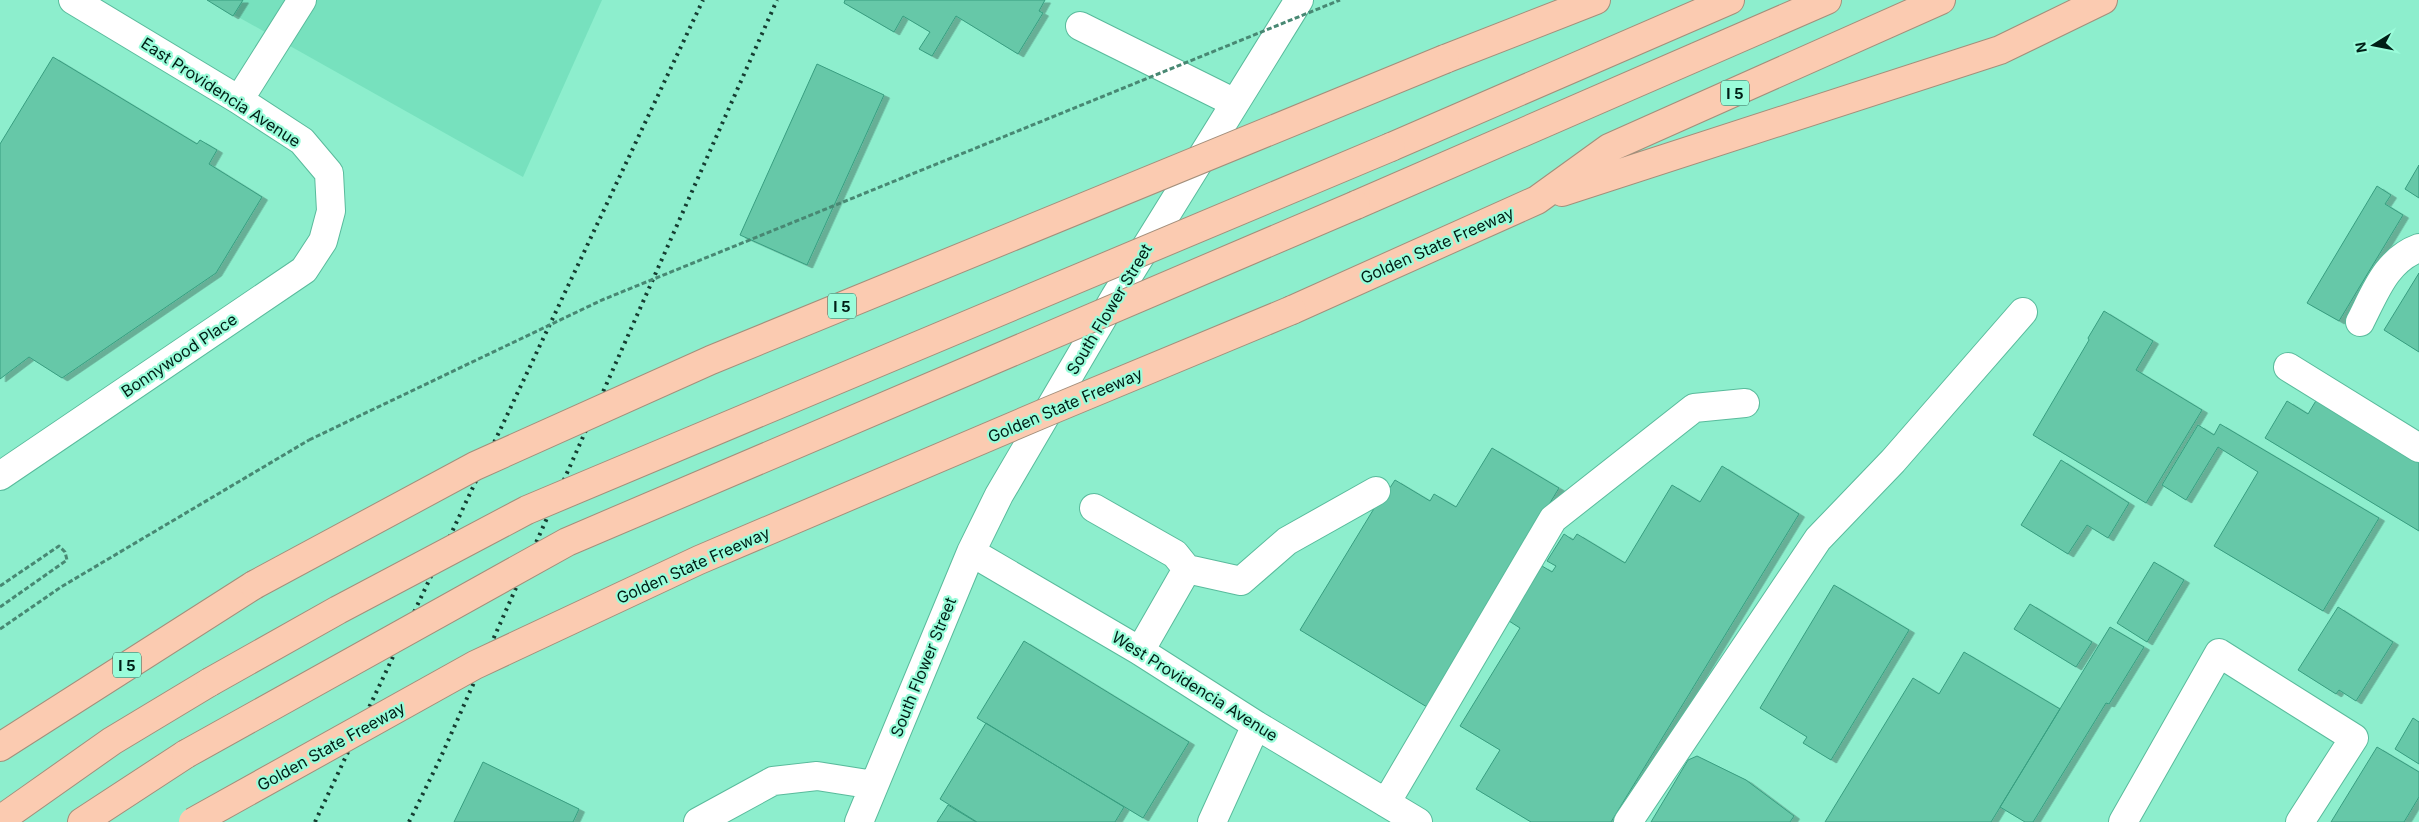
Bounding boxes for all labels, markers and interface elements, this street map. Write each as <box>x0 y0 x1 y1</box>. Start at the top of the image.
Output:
north arrow <box>2349 20 2399 70</box>
street label: East Providencia Avenue <box>137 33 305 151</box>
text: N <box>2351 41 2370 54</box>
road number: I 5 <box>1721 80 1749 106</box>
street label: Golden State Freeway <box>1357 202 1517 288</box>
street label: South Flower Street <box>1062 240 1156 378</box>
road number: I 5 <box>828 294 856 318</box>
street label: Bonnywood Place <box>117 309 241 401</box>
street label: Golden State Freeway <box>985 363 1145 447</box>
street label: Golden State Freeway <box>613 522 773 608</box>
street label: South Flower Street <box>886 594 960 740</box>
street label: West Providencia Avenue <box>1108 627 1282 745</box>
road number: I 5 <box>113 652 141 678</box>
street label: Golden State Freeway <box>254 697 408 795</box>

